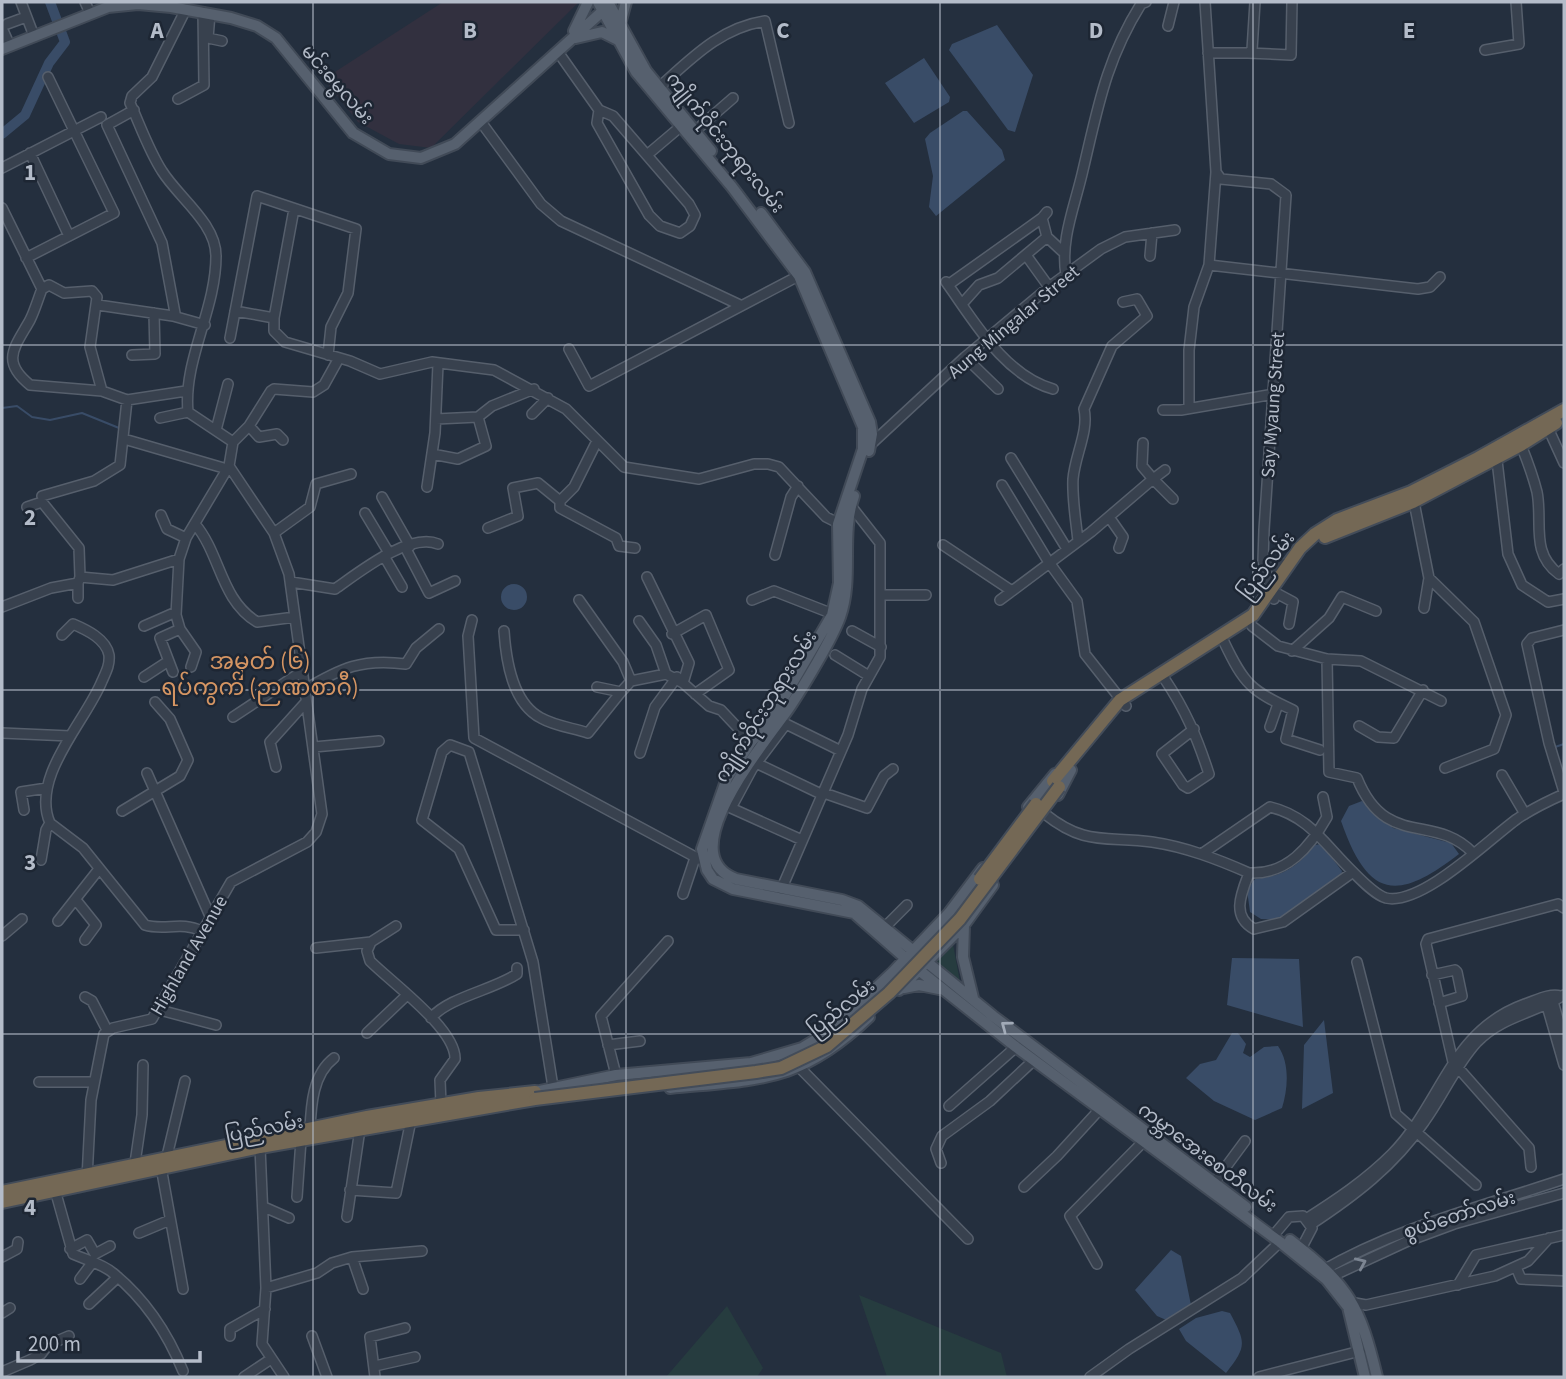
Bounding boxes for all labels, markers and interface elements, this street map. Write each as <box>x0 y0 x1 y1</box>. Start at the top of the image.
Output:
text: A <box>149 14 164 47</box>
text: B <box>463 14 477 47</box>
text: C <box>776 14 790 47</box>
text: D <box>1089 14 1103 47</box>
text: E <box>1403 14 1415 47</box>
street label: မင်းဓမ္မလမ်း <box>293 38 381 132</box>
street label: ကျိုက်ဝိုင်းဘုရားလမ်း <box>658 65 792 221</box>
text: 1 <box>24 156 36 189</box>
street label: Aung Mingalar Street <box>942 259 1086 385</box>
street label: Say Myaung Street <box>1255 331 1292 479</box>
text: 2 <box>24 501 36 534</box>
street label: ပြည်လမ်း <box>1231 525 1303 606</box>
street label: ကျိုက်ဝိုင်းဘုရားလမ်း <box>707 624 826 789</box>
district label: အမှတ် (၆) ရပ်ကွက် (ဉာဏစာဂီ) <box>161 645 359 706</box>
text: 3 <box>24 846 36 879</box>
street label: Highland Avenue <box>144 891 235 1021</box>
street label: ပြည်လမ်း <box>801 971 882 1044</box>
one-way arrow <box>1002 1022 1014 1034</box>
street label: ကမ္ဘာအေးစေတီလမ်း <box>1131 1095 1284 1220</box>
street label: ပြည်လမ်း <box>223 1107 306 1151</box>
street label: စွယ်တော်လမ်း <box>1399 1183 1519 1247</box>
text: 4 <box>24 1191 36 1224</box>
one-way arrow <box>1353 1257 1366 1271</box>
scale bar <box>18 1320 200 1364</box>
text: 200 m <box>28 1329 81 1359</box>

